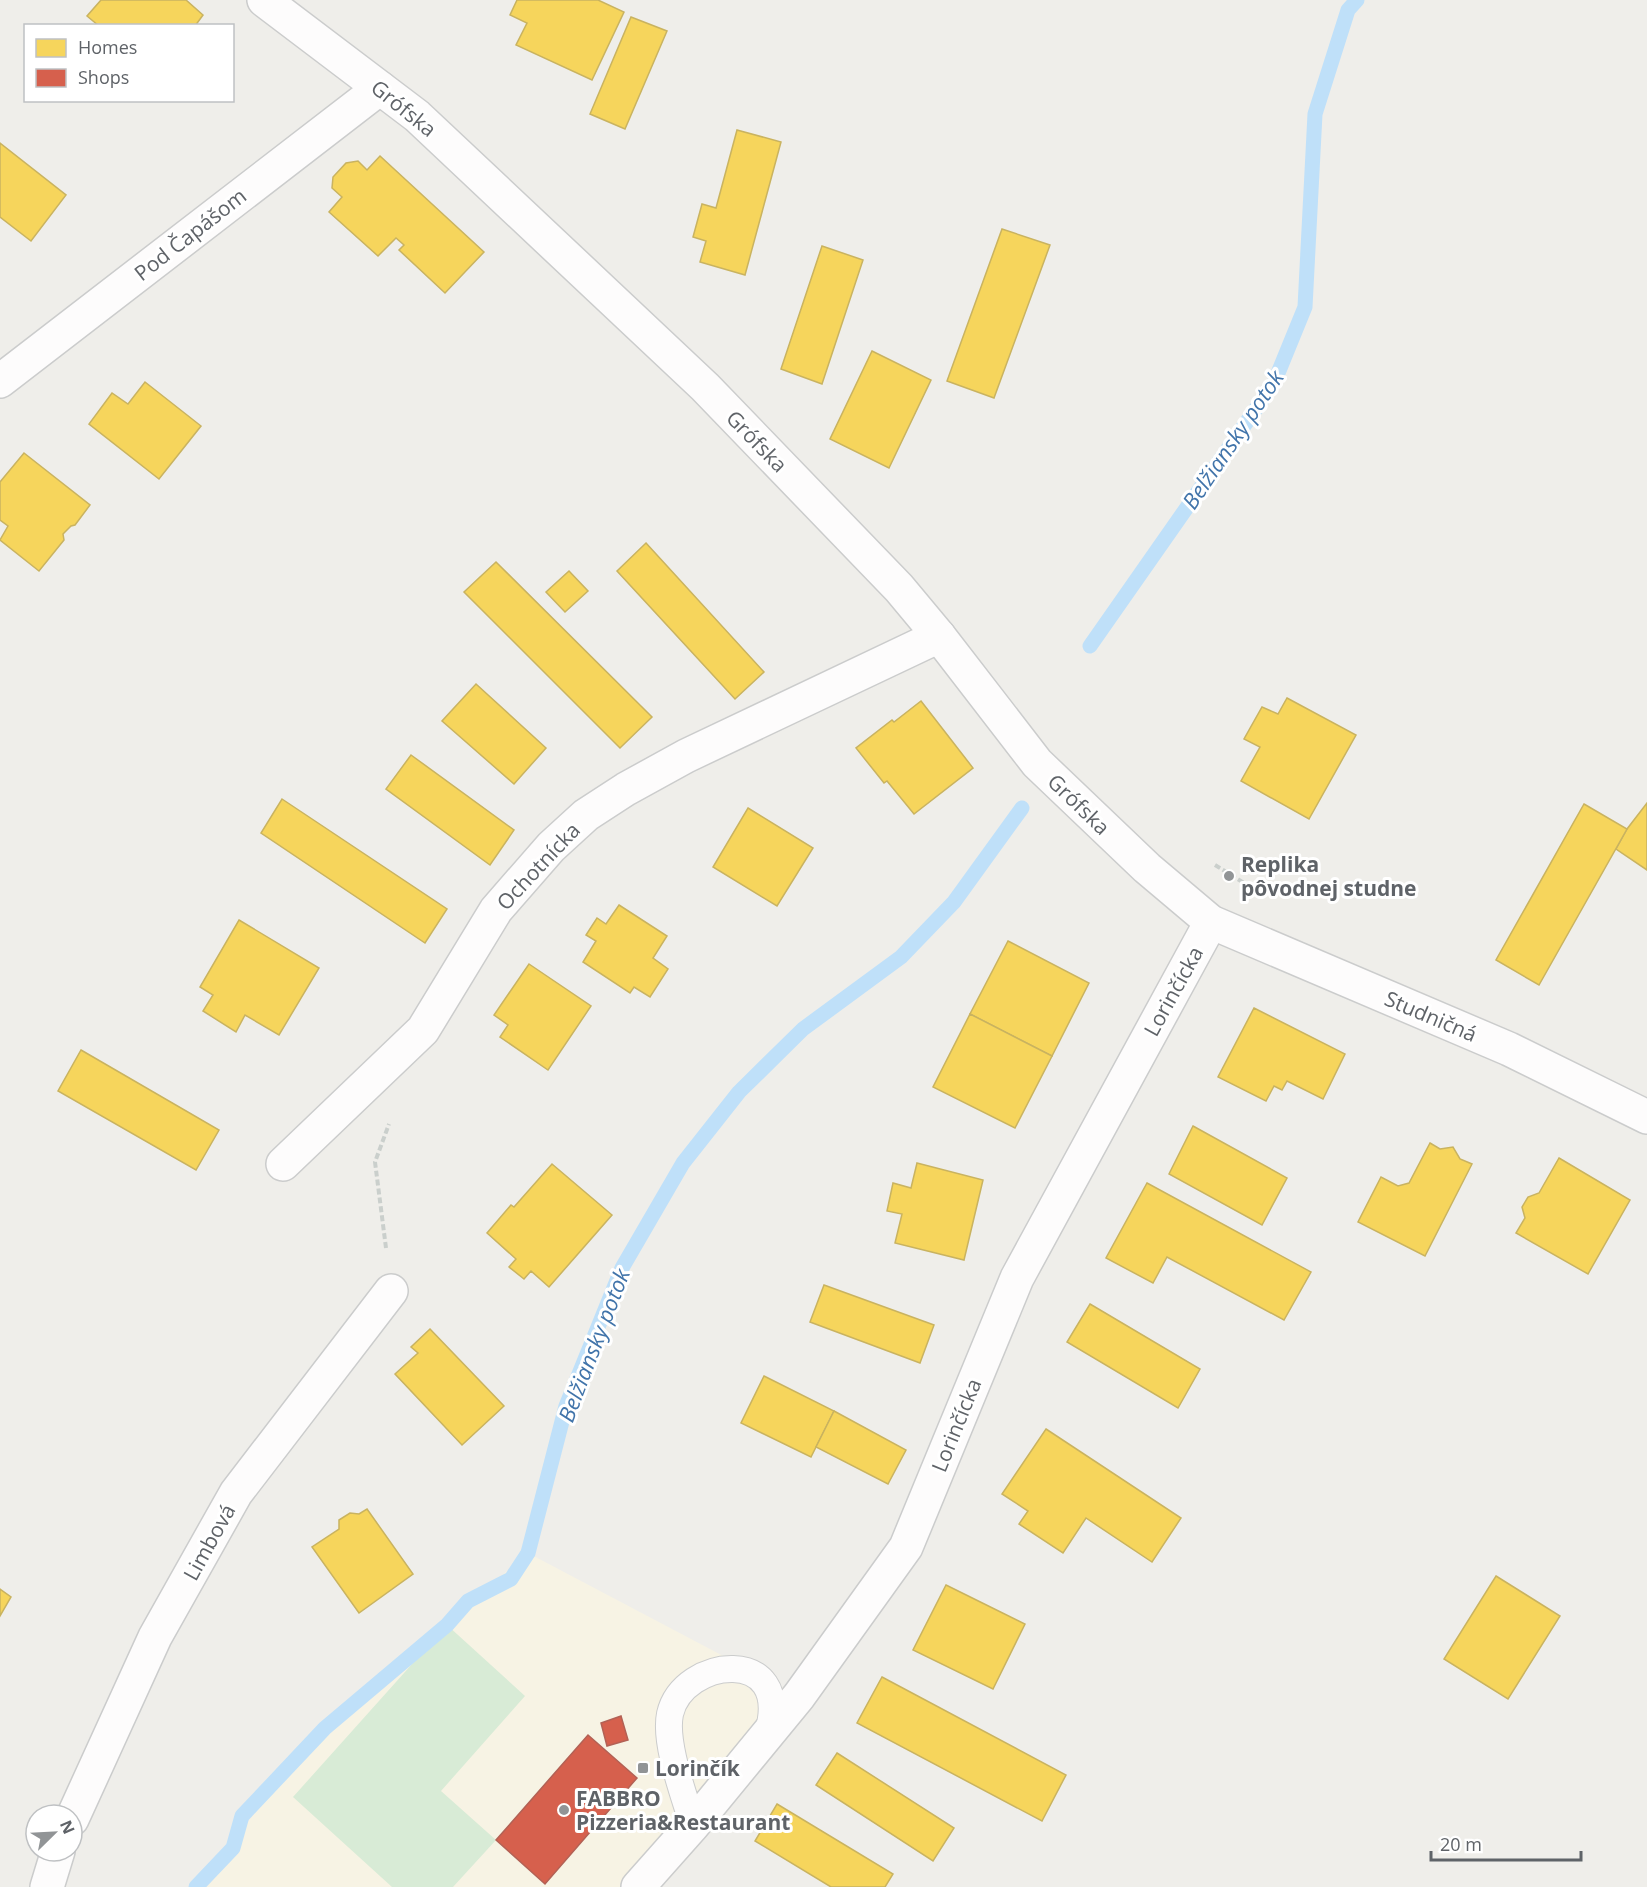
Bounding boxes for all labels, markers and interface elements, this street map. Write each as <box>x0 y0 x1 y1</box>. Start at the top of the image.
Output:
legend <box>24 24 234 102</box>
text: Homes <box>78 35 137 59</box>
text: Shops <box>78 65 129 89</box>
street label: Grófska <box>366 73 442 143</box>
street label: Pod Čapášom <box>128 181 252 287</box>
water label: Belžiansky potok <box>1174 363 1290 514</box>
street label: Grófska <box>720 404 794 478</box>
street label: Grófska <box>1042 767 1116 841</box>
street label: Ochotnícka <box>490 816 586 916</box>
place label: Replika pôvodnej studne <box>1241 850 1416 902</box>
marker: Replika pôvodnej studne <box>1222 869 1236 883</box>
street label: Lorinčícka <box>1137 941 1209 1041</box>
street label: Studničná <box>1381 984 1481 1048</box>
water label: Belžiansky potok <box>550 1263 636 1426</box>
street label: Lorinčícka <box>925 1374 987 1476</box>
street label: Limbová <box>177 1499 241 1585</box>
place label: Lorinčík <box>655 1754 741 1782</box>
marker: Lorinčík <box>636 1761 650 1775</box>
place label: FABBRO Pizzeria&Restaurant <box>576 1784 790 1836</box>
north arrow <box>24 1803 84 1863</box>
marker: FABBRO Pizzeria&Restaurant <box>557 1803 571 1817</box>
text: N <box>55 1816 80 1837</box>
scale bar <box>1431 1824 1581 1862</box>
text: 20 m <box>1440 1832 1482 1856</box>

